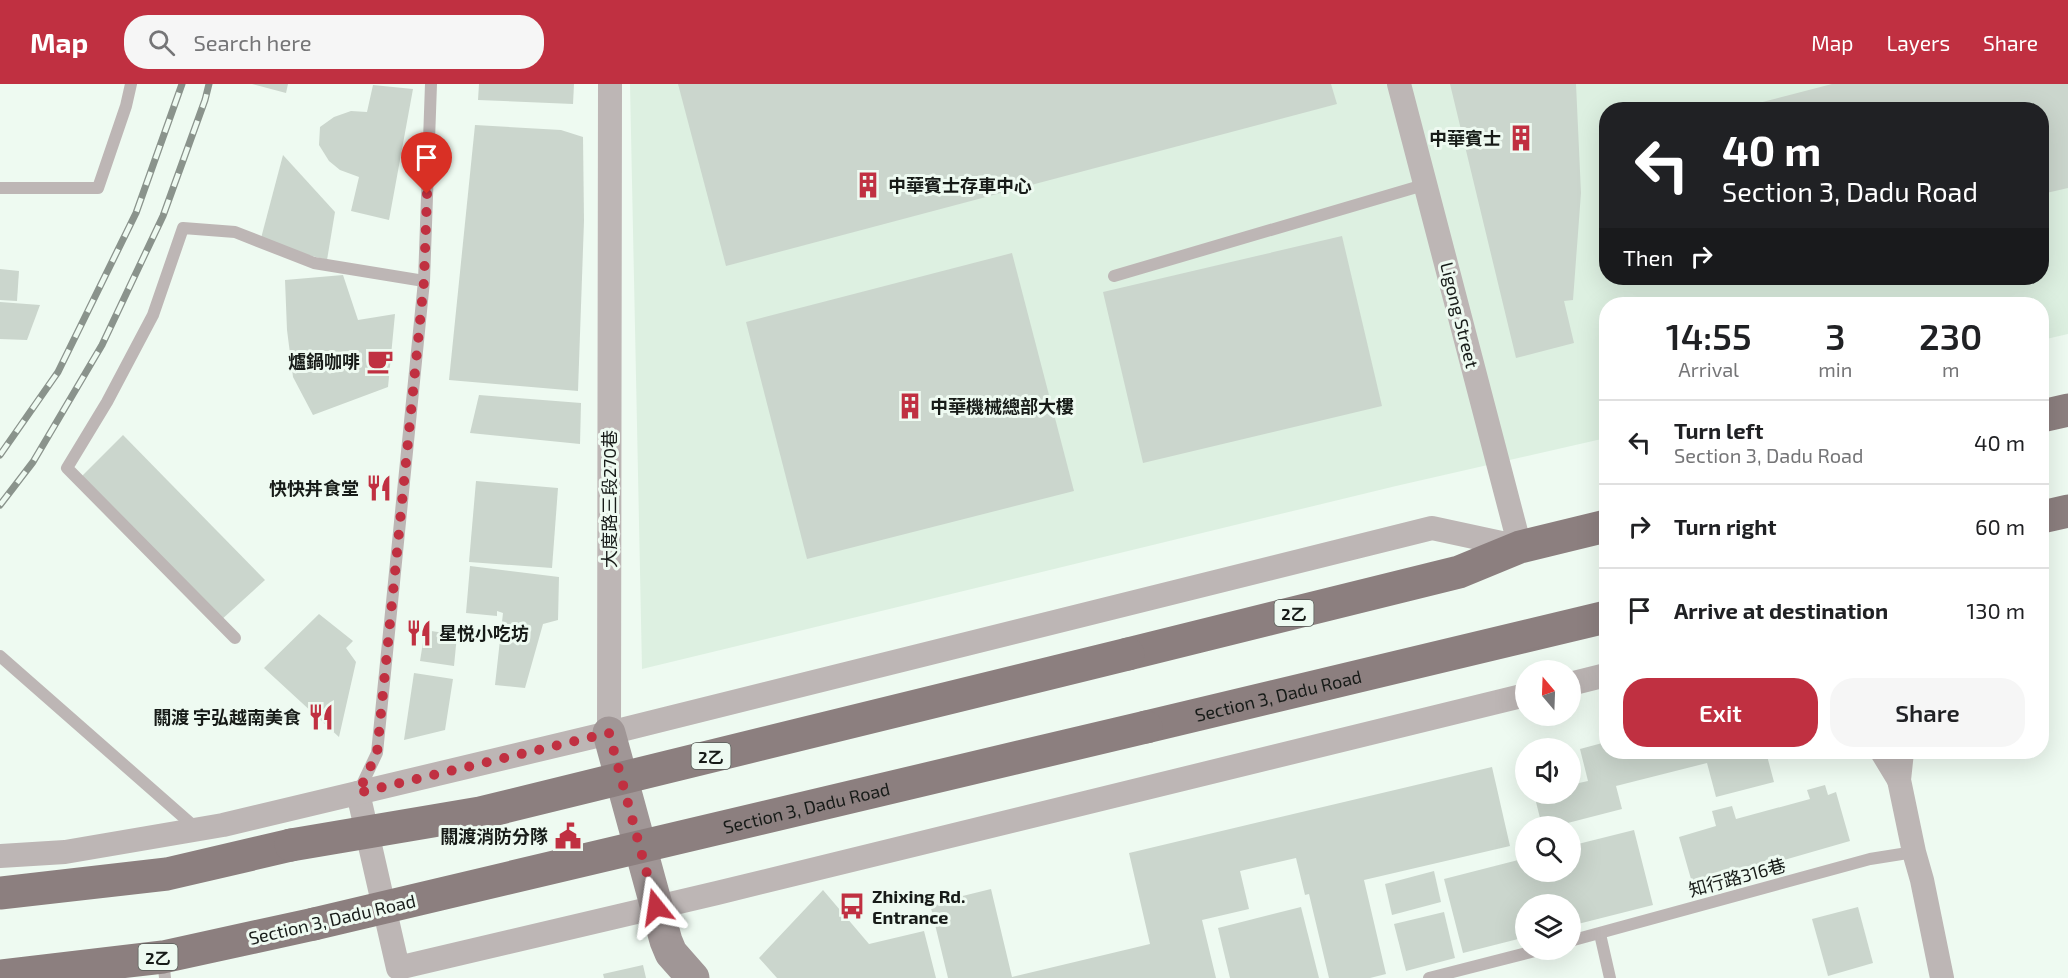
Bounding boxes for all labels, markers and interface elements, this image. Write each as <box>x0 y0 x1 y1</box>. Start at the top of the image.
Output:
search box <box>124 15 544 69</box>
text: Map <box>30 25 88 59</box>
icon: search <box>145 26 178 59</box>
text: Search here <box>193 29 312 55</box>
text: Map <box>1811 30 1853 55</box>
text: Layers <box>1886 30 1950 55</box>
text: Share <box>1983 30 2038 55</box>
building icon: 中華賓士 <box>1506 123 1536 153</box>
text: 40 m <box>1722 124 1821 174</box>
icon: left <box>1623 126 1701 204</box>
place label: 中華賓士 <box>1429 127 1501 149</box>
pin <box>401 132 452 194</box>
icon: arrive <box>410 141 443 174</box>
building icon: 中華賓士存車中心 <box>853 170 883 200</box>
place label: 中華賓士存車中心 <box>888 174 1032 196</box>
text: Section 3, Dadu Road <box>1722 175 1978 207</box>
icon: right <box>1685 240 1718 273</box>
text: Then <box>1623 244 1673 270</box>
street label: Ligong Street <box>1436 260 1484 370</box>
text: 14:55 <box>1666 314 1752 357</box>
text: 3 <box>1825 314 1845 357</box>
text: 230 <box>1919 314 1982 357</box>
cafe icon: 爐鍋咖啡 <box>365 346 395 376</box>
place label: 爐鍋咖啡 <box>288 350 360 372</box>
text: Arrival <box>1678 357 1739 381</box>
text: min <box>1818 357 1852 381</box>
text: m <box>1942 357 1959 381</box>
building icon: 中華機械總部大樓 <box>895 391 925 421</box>
place label: 中華機械總部大樓 <box>930 395 1074 417</box>
text: Turn left <box>1674 417 1763 443</box>
icon: left <box>1623 426 1656 459</box>
text: 40 m <box>1974 429 2025 455</box>
street label: 大度路三段270巷 <box>598 430 620 568</box>
text: Section 3, Dadu Road <box>1674 443 1864 467</box>
restaurant icon: 快快丼食堂 <box>364 473 394 503</box>
place label: 快快丼食堂 <box>269 477 359 499</box>
icon: right <box>1623 510 1656 543</box>
text: Turn right <box>1674 513 1776 539</box>
text: 60 m <box>1975 513 2025 539</box>
icon: arrive <box>1623 594 1656 627</box>
text: Arrive at destination <box>1674 597 1888 623</box>
text: 130 m <box>1967 597 2025 623</box>
road number: 2乙 <box>1274 600 1314 626</box>
restaurant icon: 星悦小吃坊 <box>404 618 434 648</box>
place label: 星悦小吃坊 <box>439 622 529 644</box>
north arrow <box>1515 660 1581 726</box>
map controls <box>1515 660 1581 960</box>
street label: Section 3, Dadu Road <box>1193 665 1364 726</box>
button: Exit <box>1623 678 1818 747</box>
button: Share <box>1830 678 2025 747</box>
restaurant icon: 關渡 宇弘越南美食 <box>306 702 336 732</box>
place label: 關渡 宇弘越南美食 <box>153 706 301 728</box>
button: sound <box>1515 738 1581 804</box>
road number: 2乙 <box>692 743 730 769</box>
street label: Section 3, Dadu Road <box>721 777 892 838</box>
button: search <box>1515 816 1581 882</box>
public building icon: 關渡消防分隊 <box>553 821 583 851</box>
place label: 關渡消防分隊 <box>440 825 548 847</box>
street label: 知行路316巷 <box>1686 854 1788 900</box>
position arrow <box>624 875 688 939</box>
place label: Zhixing Rd. Entrance <box>872 885 965 928</box>
street label: Section 3, Dadu Road <box>246 889 418 949</box>
bus stop icon: Zhixing Rd. Entrance <box>837 891 867 921</box>
button: layers <box>1515 894 1581 960</box>
road number: 2乙 <box>138 944 178 970</box>

